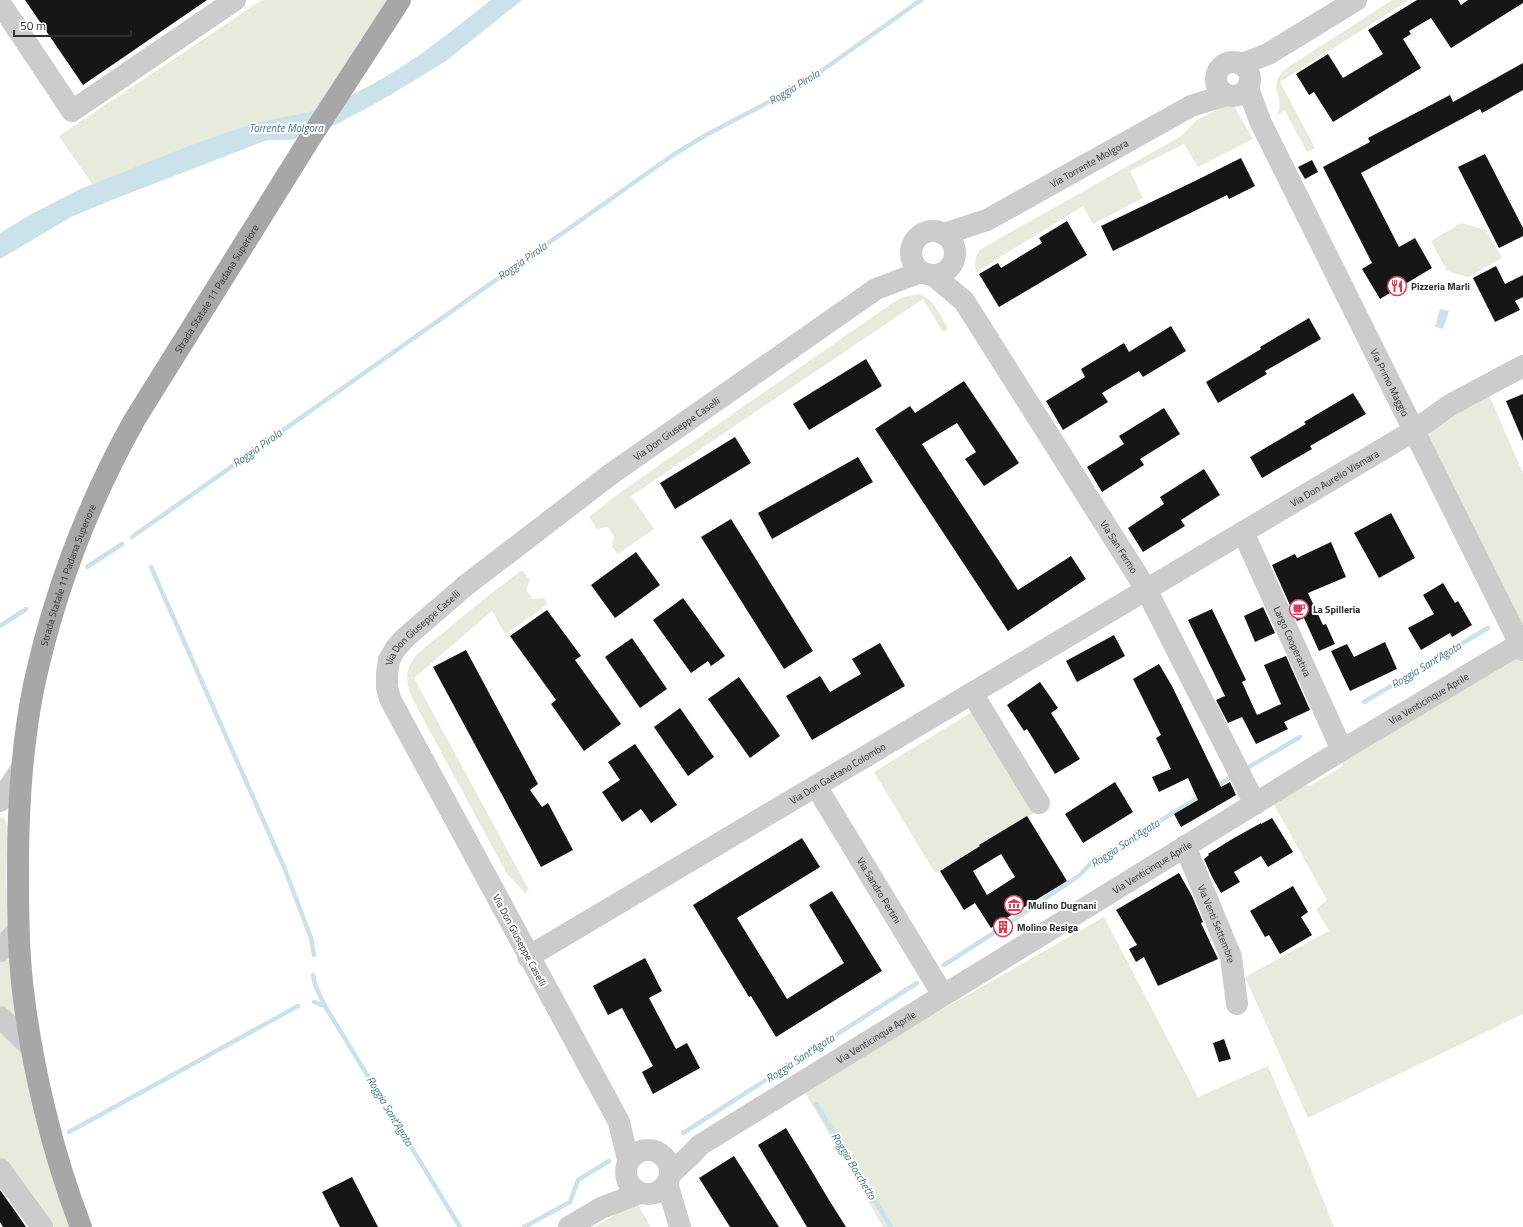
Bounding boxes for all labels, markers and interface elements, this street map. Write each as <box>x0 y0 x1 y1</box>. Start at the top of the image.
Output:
scale bar <box>14 12 131 38</box>
text: 50 m <box>20 16 46 35</box>
water label: Roggia Pirola <box>765 65 823 109</box>
water label: Torrente Molgora <box>249 120 323 136</box>
street label: Via Torrente Molgora <box>1047 136 1131 191</box>
street label: Strada Statale 11 Padana Superiore <box>171 221 263 356</box>
water label: Roggia Pirola <box>494 238 550 284</box>
restaurant icon: Pizzeria Marli <box>1386 275 1408 297</box>
place label: Pizzeria Marli <box>1411 279 1470 294</box>
street label: Via Primo Maggio <box>1366 346 1413 419</box>
street label: Via Don Giuseppe Caselli <box>630 393 723 464</box>
water label: Roggia Pirola <box>229 425 285 471</box>
street label: Via Don Aurelio Vismara <box>1287 446 1382 511</box>
street label: Strada Statale 11 Padana Superiore <box>37 502 100 648</box>
street label: Via San Fermo <box>1096 517 1141 576</box>
street label: Via Don Giuseppe Caselli <box>381 587 463 666</box>
cafe icon: La Spilleria <box>1288 598 1310 620</box>
place label: La Spilleria <box>1313 602 1360 617</box>
street label: Largo Cooperativa <box>1270 604 1315 679</box>
water label: Roggia Sant'Agata <box>1388 638 1464 692</box>
street label: Via Venticinque Aprile <box>1386 669 1472 729</box>
street label: Via Don Gaetano Colombo <box>787 739 889 808</box>
water label: Roggia Sant'Agata <box>1088 815 1163 871</box>
street label: Via Venticinque Aprile <box>1109 837 1195 898</box>
street label: Via Sandro Pertini <box>853 855 905 926</box>
street label: Via Venti Settembre <box>1194 882 1239 964</box>
street label: Via Don Giuseppe Caselli <box>489 891 550 989</box>
museum icon: Mulino Dugnani <box>1003 894 1025 916</box>
place label: Mulino Dugnani <box>1028 898 1096 913</box>
building icon: Molino Resiga <box>992 916 1014 938</box>
place label: Molino Resiga <box>1017 920 1078 935</box>
street label: Via Venticinque Aprile <box>834 1007 919 1067</box>
water label: Roggia Sant'Agata <box>763 1030 838 1086</box>
water label: Roggia Sant'Agata <box>363 1073 417 1149</box>
water label: Roggia Bocchetto <box>828 1129 881 1203</box>

